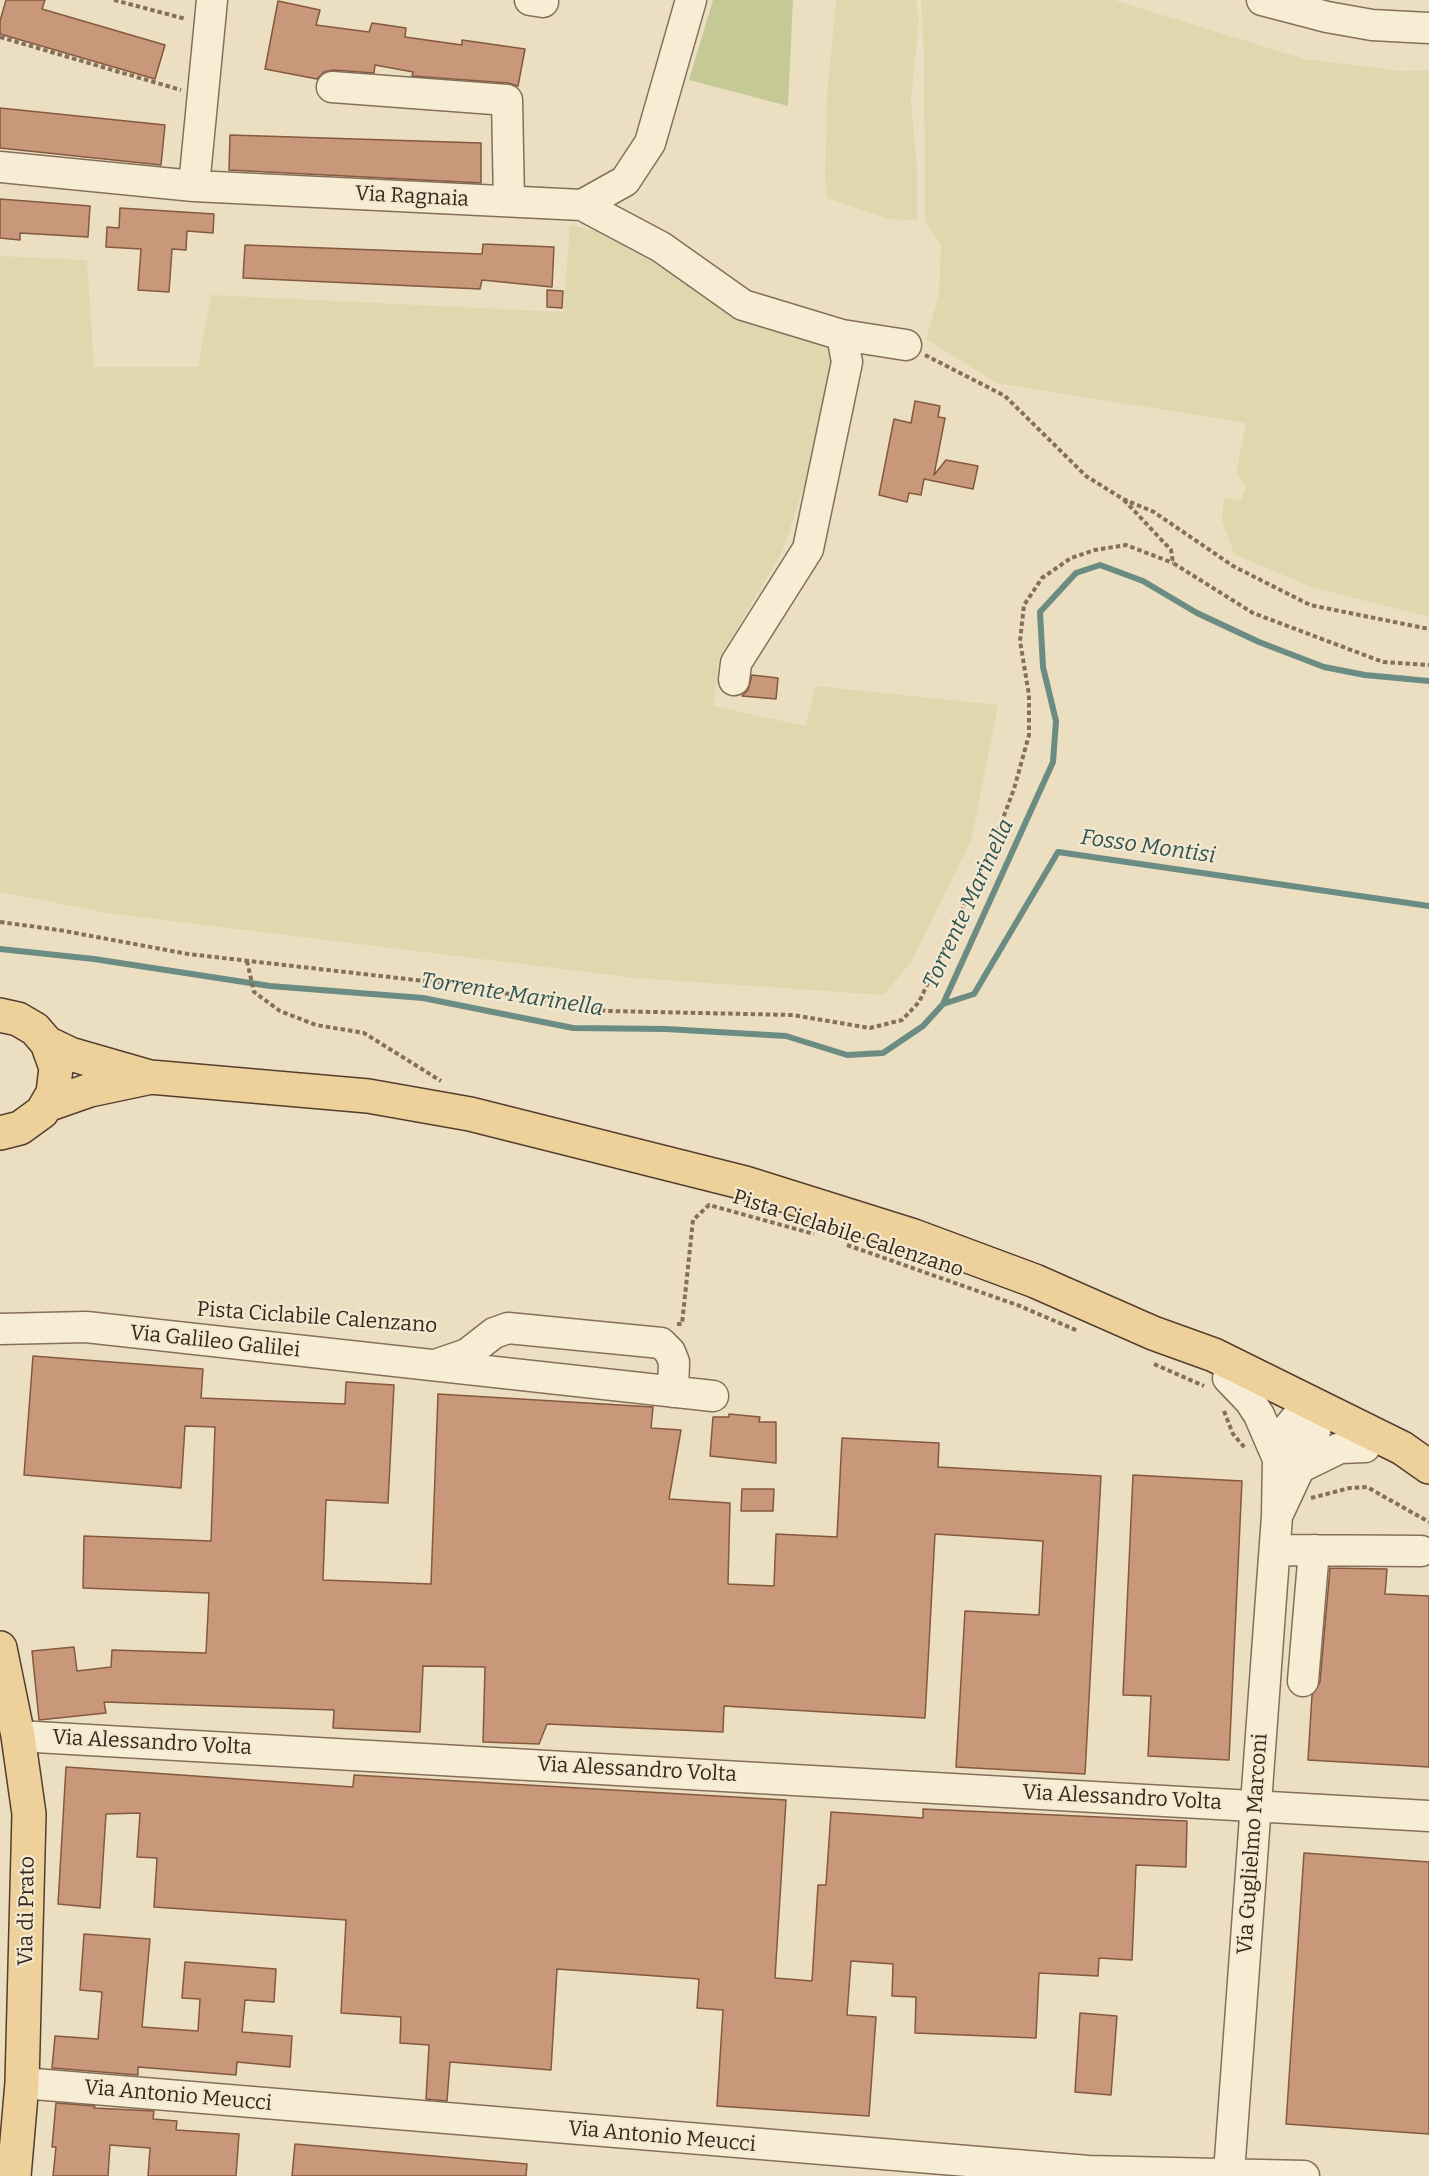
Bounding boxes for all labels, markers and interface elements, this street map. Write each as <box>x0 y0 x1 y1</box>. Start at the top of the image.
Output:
street label: Via Ragnaia <box>354 181 470 213</box>
water label: Torrente Marinella <box>918 815 1020 993</box>
water label: Fosso Montisi <box>1079 824 1217 870</box>
water label: Torrente Marinella <box>419 968 605 1022</box>
street label: Pista Ciclabile Calenzano <box>729 1185 967 1283</box>
street label: Pista Ciclabile Calenzano <box>196 1297 438 1339</box>
street label: Via Galileo Galilei <box>129 1321 301 1363</box>
street label: Via Alessandro Volta <box>52 1725 252 1761</box>
street label: Via Guglielmo Marconi <box>1233 1733 1273 1955</box>
street label: Via Alessandro Volta <box>537 1752 737 1788</box>
street label: Via Alessandro Volta <box>1022 1780 1222 1816</box>
street label: Via di Prato <box>13 1856 41 1966</box>
street label: Via Antonio Meucci <box>83 2075 273 2117</box>
street label: Via Antonio Meucci <box>567 2116 757 2158</box>

